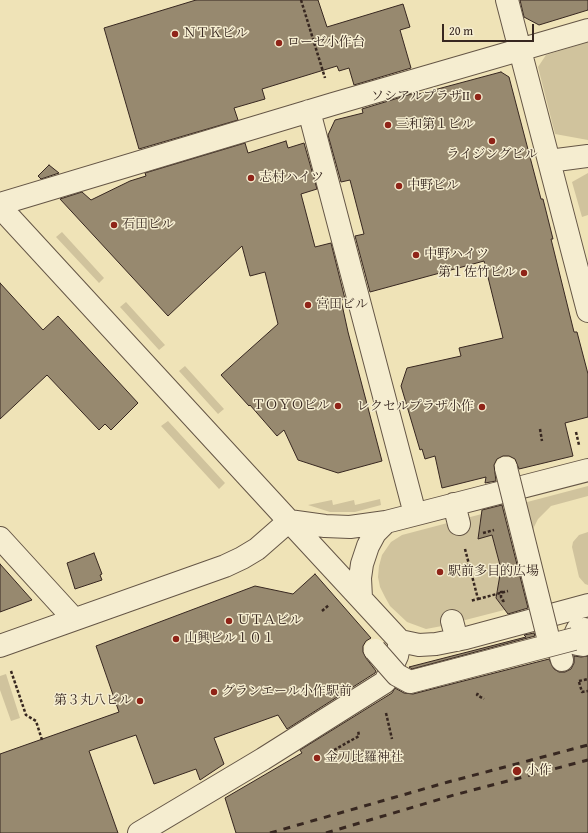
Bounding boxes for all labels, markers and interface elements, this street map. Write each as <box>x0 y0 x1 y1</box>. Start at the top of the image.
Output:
scale bar <box>444 16 536 42</box>
text: 20 m <box>449 22 473 39</box>
place label: ＮＴＫビル <box>183 26 248 42</box>
marker: ＮＴＫビル <box>170 29 180 39</box>
place label: ローゼ小作台 <box>287 35 365 51</box>
marker: ローゼ小作台 <box>274 38 284 48</box>
place label: ソシアルプラザⅡ <box>371 89 470 105</box>
marker: ソシアルプラザⅡ <box>473 92 483 102</box>
place label: 三和第１ビル <box>396 117 474 133</box>
marker: 三和第１ビル <box>383 120 393 130</box>
marker: ライジングビル <box>487 136 497 146</box>
place label: ライジングビル <box>447 147 537 163</box>
place label: 志村ハイツ <box>259 170 324 186</box>
marker: 志村ハイツ <box>246 173 256 183</box>
place label: 中野ビル <box>407 178 459 194</box>
marker: 中野ビル <box>394 181 404 191</box>
place label: 石田ビル <box>122 217 174 233</box>
marker: 石田ビル <box>109 220 119 230</box>
place label: 中野ハイツ <box>424 247 489 263</box>
marker: 中野ハイツ <box>411 250 421 260</box>
place label: 第１佐竹ビル <box>438 265 516 281</box>
marker: 第１佐竹ビル <box>519 268 529 278</box>
place label: 宮田ビル <box>316 297 368 313</box>
marker: 宮田ビル <box>303 300 313 310</box>
place label: ＴＯＹＯビル <box>252 398 330 414</box>
place label: レクセルプラザ小作 <box>357 399 474 415</box>
marker: ＴＯＹＯビル <box>333 401 343 411</box>
marker: レクセルプラザ小作 <box>477 402 487 412</box>
place label: 駅前多目的広場 <box>448 564 539 580</box>
marker: 駅前多目的広場 <box>435 567 445 577</box>
place label: ＵＴＡビル <box>237 613 302 629</box>
marker: ＵＴＡビル <box>224 616 234 626</box>
place label: 山興ビル１０１ <box>184 631 275 647</box>
marker: 山興ビル１０１ <box>171 634 181 644</box>
place label: グランエール小作駅前 <box>222 684 352 700</box>
marker: グランエール小作駅前 <box>209 687 219 697</box>
place label: 第３丸八ビル <box>54 693 132 709</box>
marker: 第３丸八ビル <box>135 696 145 706</box>
place label: 金刀比羅神社 <box>325 750 403 766</box>
marker: 金刀比羅神社 <box>312 753 322 763</box>
place label: 小作 <box>526 763 552 779</box>
marker: 小作 <box>511 765 523 777</box>

